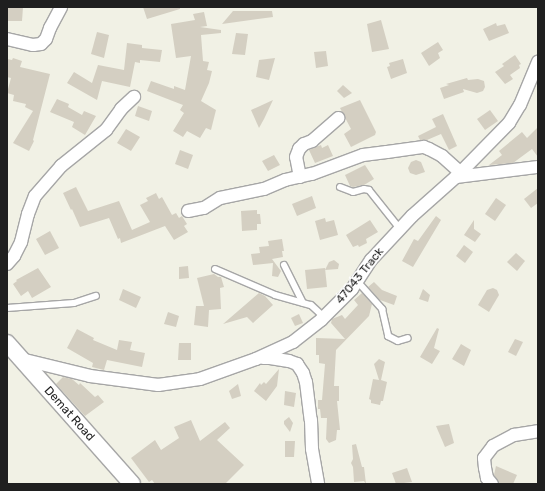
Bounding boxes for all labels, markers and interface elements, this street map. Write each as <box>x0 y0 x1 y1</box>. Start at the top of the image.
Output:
street label: 47043 Track <box>333 245 387 307</box>
street label: Demat Road <box>41 384 97 444</box>

